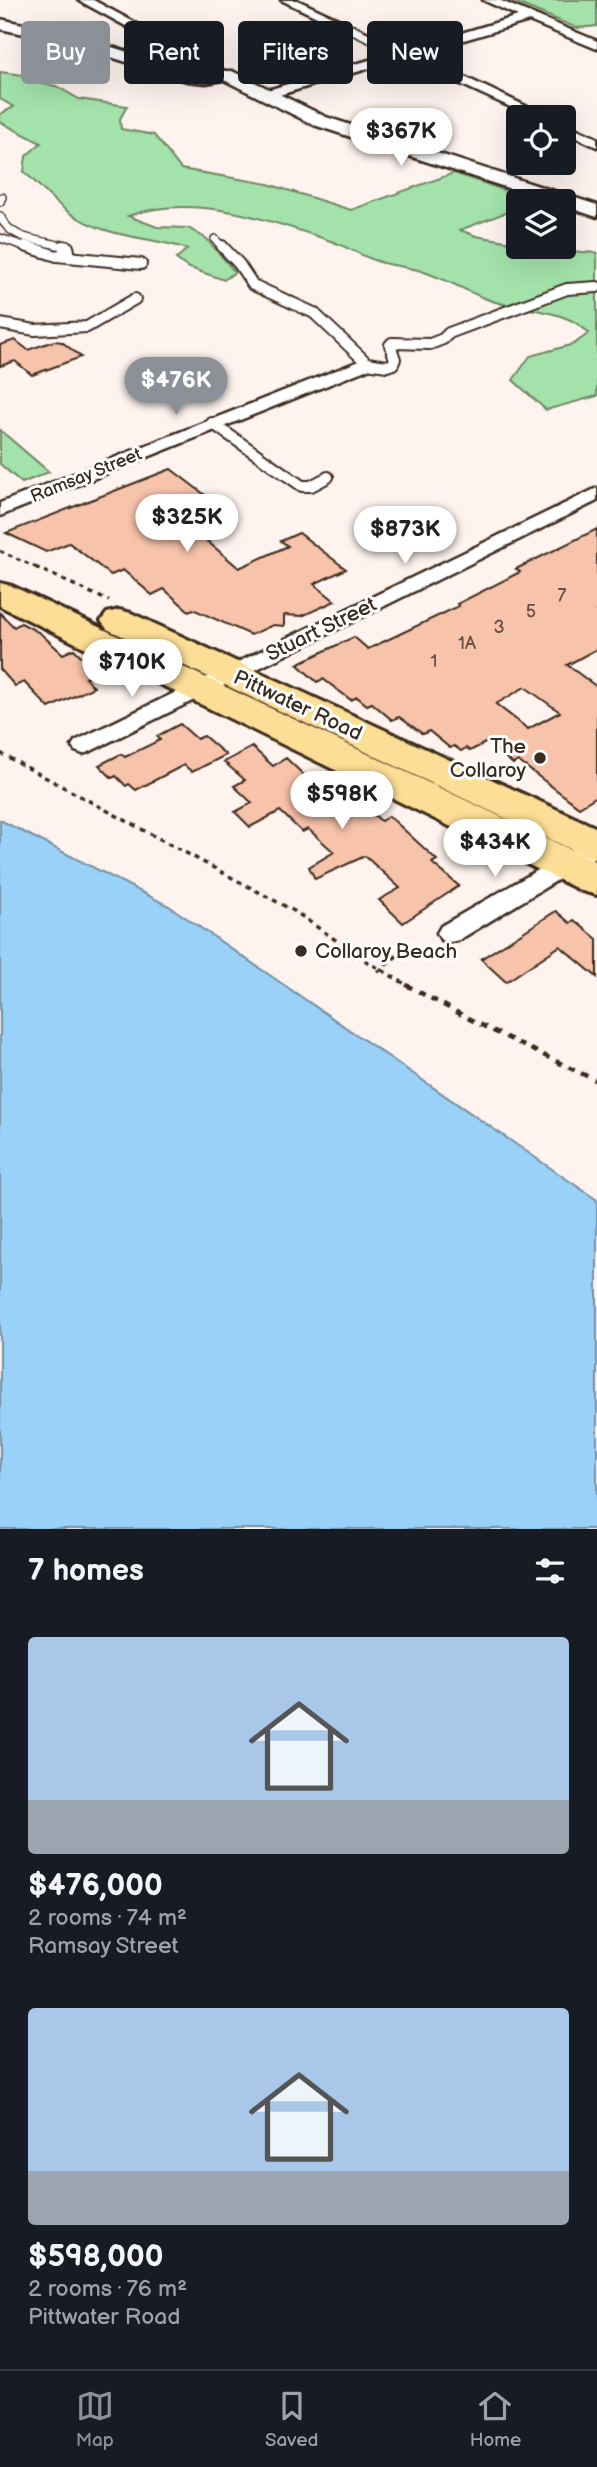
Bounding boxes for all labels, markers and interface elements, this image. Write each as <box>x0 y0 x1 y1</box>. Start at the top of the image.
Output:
chip: Buy <box>21 21 110 84</box>
chip: Rent <box>124 21 224 84</box>
chip: Filters <box>238 21 353 84</box>
chip: New <box>367 21 463 84</box>
map controls <box>506 105 576 259</box>
button: locate <box>506 105 576 175</box>
pin: $367K <box>352 108 450 168</box>
text: $367K <box>366 117 436 145</box>
button: layers <box>506 189 576 259</box>
pin: $476K <box>127 358 225 417</box>
text: $476K <box>141 366 211 394</box>
street label: Ramsay Street <box>28 443 145 507</box>
pin: $325K <box>138 494 236 554</box>
text: $325K <box>151 503 223 531</box>
pin: $873K <box>356 506 454 566</box>
text: $873K <box>370 515 440 543</box>
house number: 7 <box>558 585 567 606</box>
street label: Stuart Street <box>262 592 381 667</box>
house number: 5 <box>526 601 536 622</box>
house number: 3 <box>493 617 505 638</box>
house number: 1A <box>458 633 476 654</box>
pin: $710K <box>83 640 181 699</box>
text: $710K <box>98 648 166 676</box>
house number: 1 <box>431 651 437 672</box>
street label: Pittwater Road <box>229 665 366 746</box>
place label: The Collaroy <box>450 734 526 783</box>
marker: The Collaroy <box>532 750 548 766</box>
pin: $598K <box>293 772 391 831</box>
text: $598K <box>306 780 378 808</box>
pin: $434K <box>446 820 544 879</box>
text: $434K <box>459 828 531 856</box>
place label: Collaroy Beach <box>315 939 457 964</box>
marker: Collaroy Beach <box>293 943 309 959</box>
icon: filters <box>531 1552 569 1590</box>
text: 7 homes <box>28 1553 144 1589</box>
icon: home <box>236 1683 362 1809</box>
text: $476,000 <box>28 1868 163 1904</box>
text: 2 rooms · 74 m² <box>28 1904 187 1932</box>
text: Ramsay Street <box>28 1932 179 1960</box>
icon: home <box>236 2054 362 2180</box>
text: $598,000 <box>28 2239 163 2275</box>
text: 2 rooms · 76 m² <box>28 2275 187 2303</box>
text: Pittwater Road <box>28 2303 180 2331</box>
tab: Map <box>76 2387 114 2452</box>
tab: Saved <box>265 2387 318 2452</box>
tab: Home <box>470 2387 521 2452</box>

